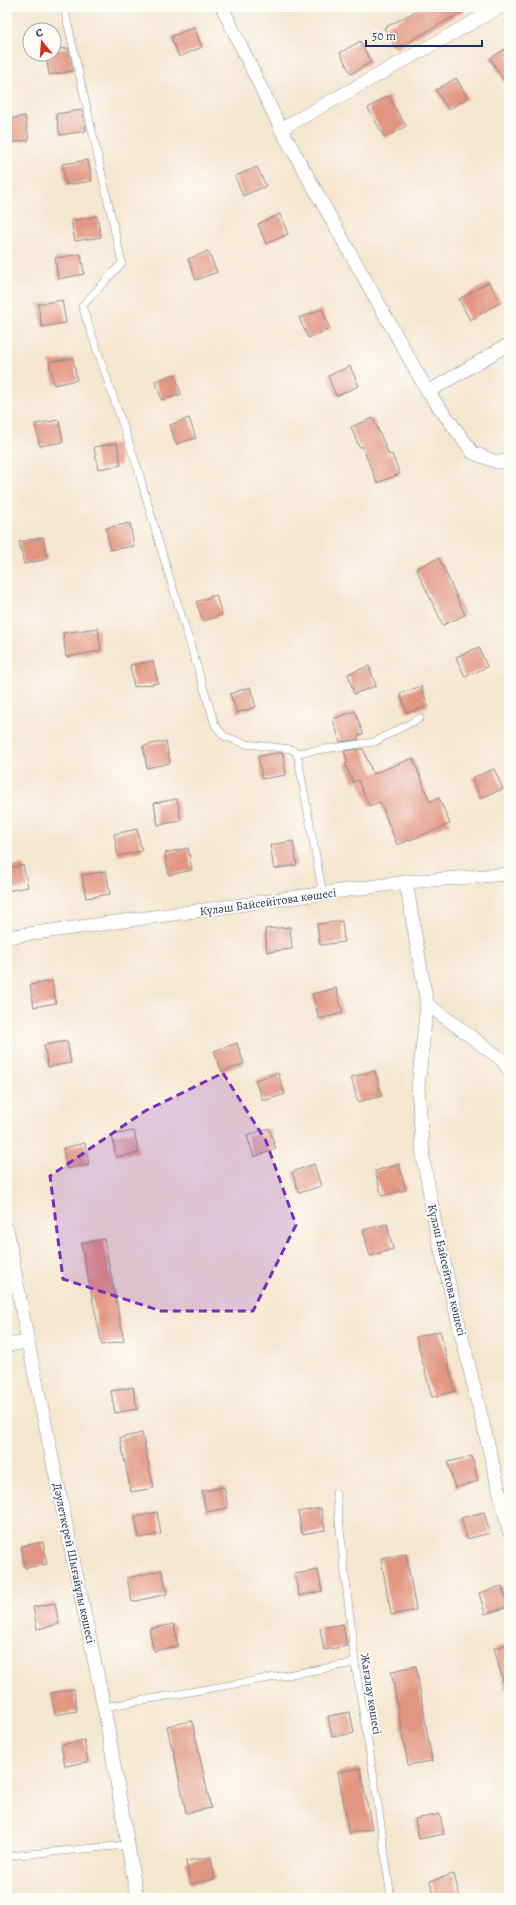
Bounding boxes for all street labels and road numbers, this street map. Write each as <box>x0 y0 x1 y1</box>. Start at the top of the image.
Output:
street label: Күләш Байсейітова көшесі <box>199 884 337 920</box>
street label: Күләш Байсейтова көшесі <box>424 1203 470 1337</box>
street label: Дәулеткерей Шығайұлы көшесі <box>49 1481 99 1645</box>
street label: Жағалау көшесі <box>357 1652 385 1736</box>

